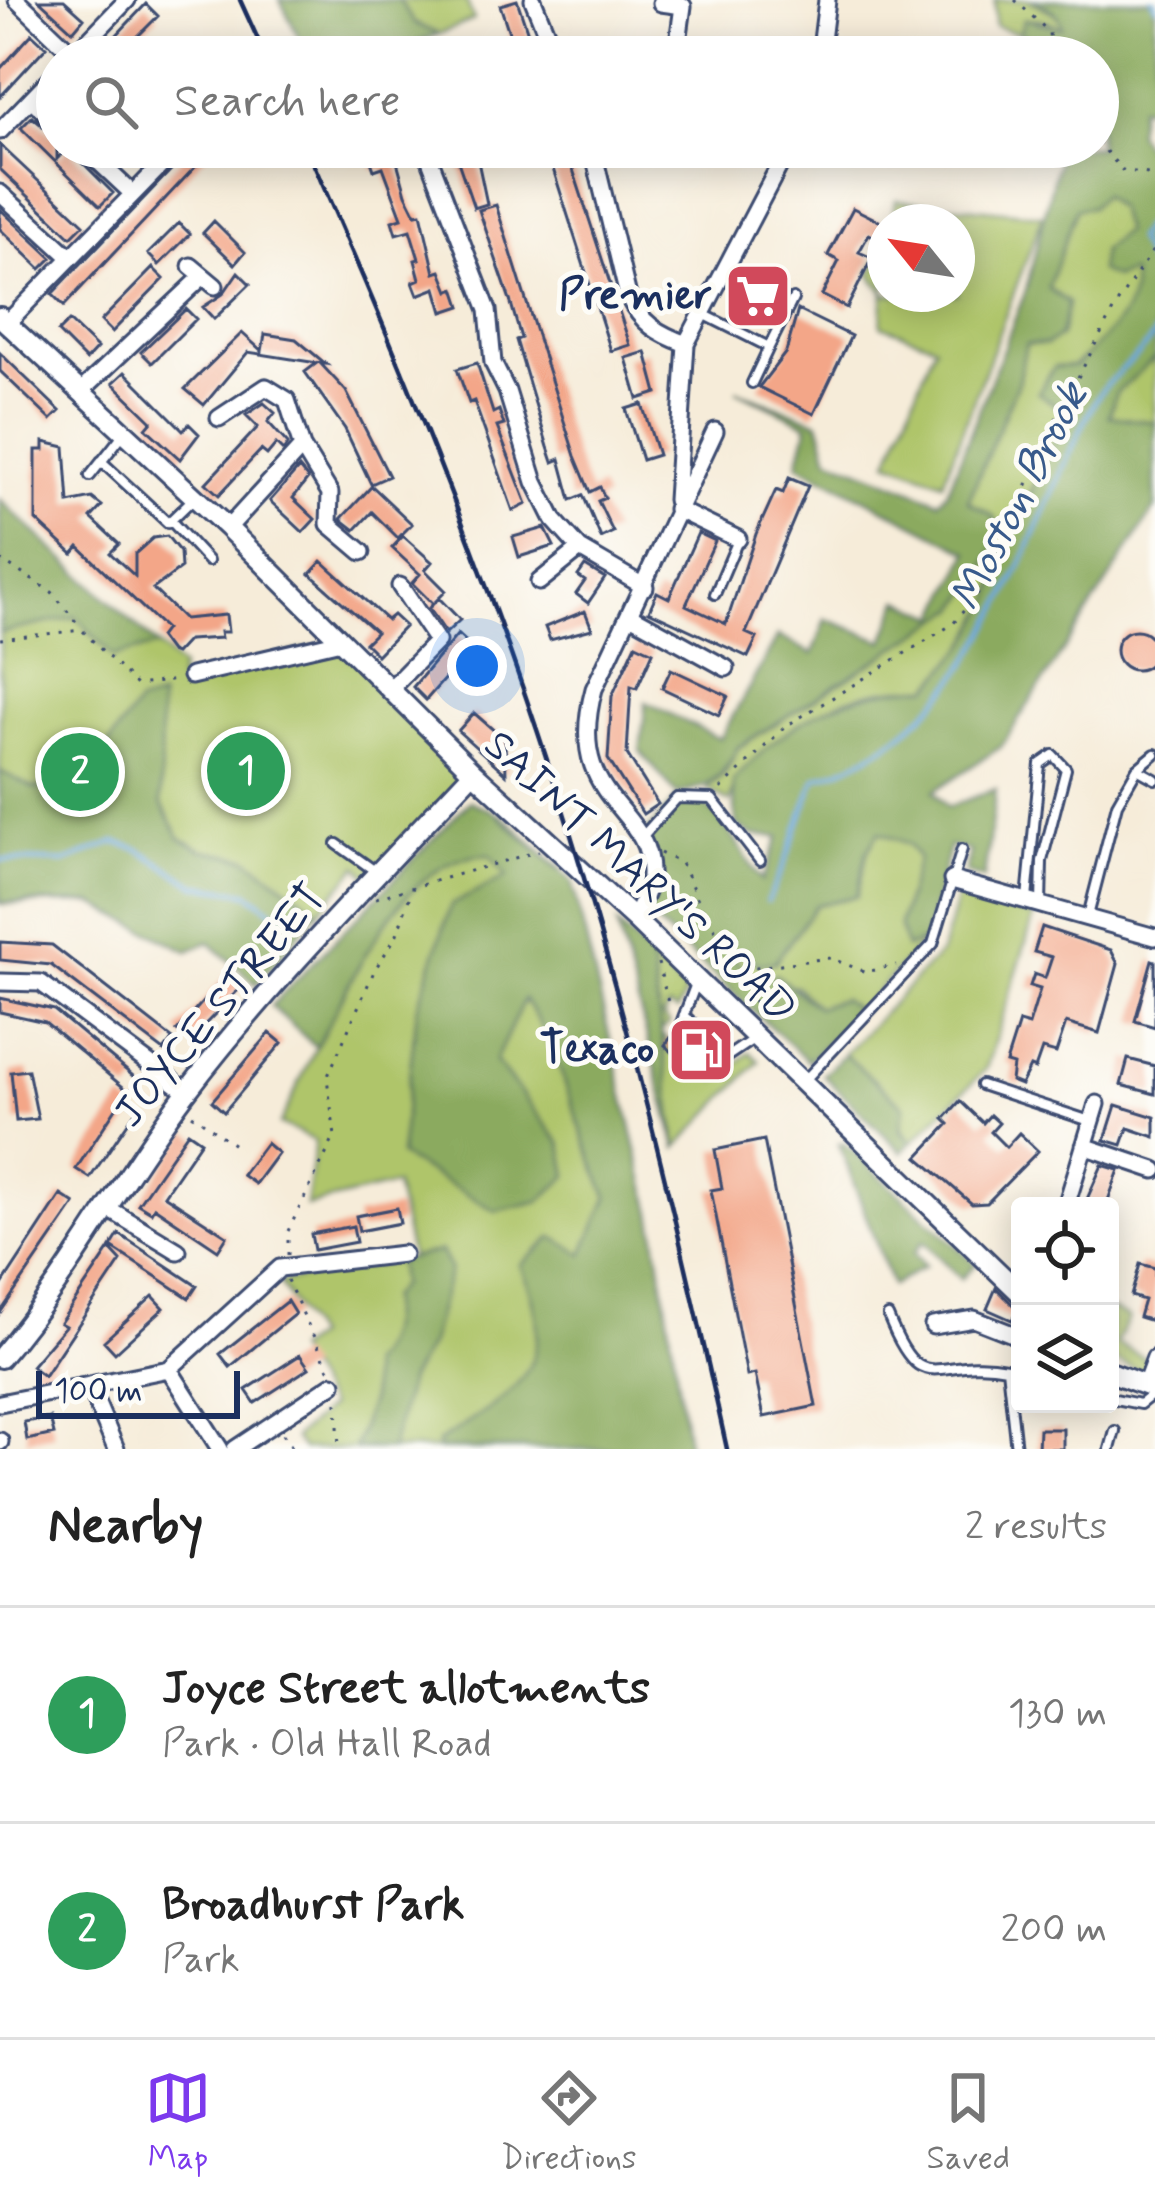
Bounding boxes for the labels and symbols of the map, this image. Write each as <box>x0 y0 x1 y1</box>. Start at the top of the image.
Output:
north arrow <box>867 204 975 312</box>
supermarket icon: Premier <box>723 261 793 331</box>
place label: Premier <box>559 269 712 324</box>
water label: Moston Brook <box>937 371 1104 621</box>
your location <box>447 636 507 696</box>
street label: SAINT MARY'S ROAD <box>471 719 807 1037</box>
pin: 1 <box>207 726 285 816</box>
pin: 2 <box>41 727 119 817</box>
street label: JOYCE STREET <box>103 873 339 1139</box>
fuel station icon: Texaco <box>666 1015 736 1085</box>
place label: Texaco <box>540 1023 654 1078</box>
scale bar <box>36 1365 240 1418</box>

